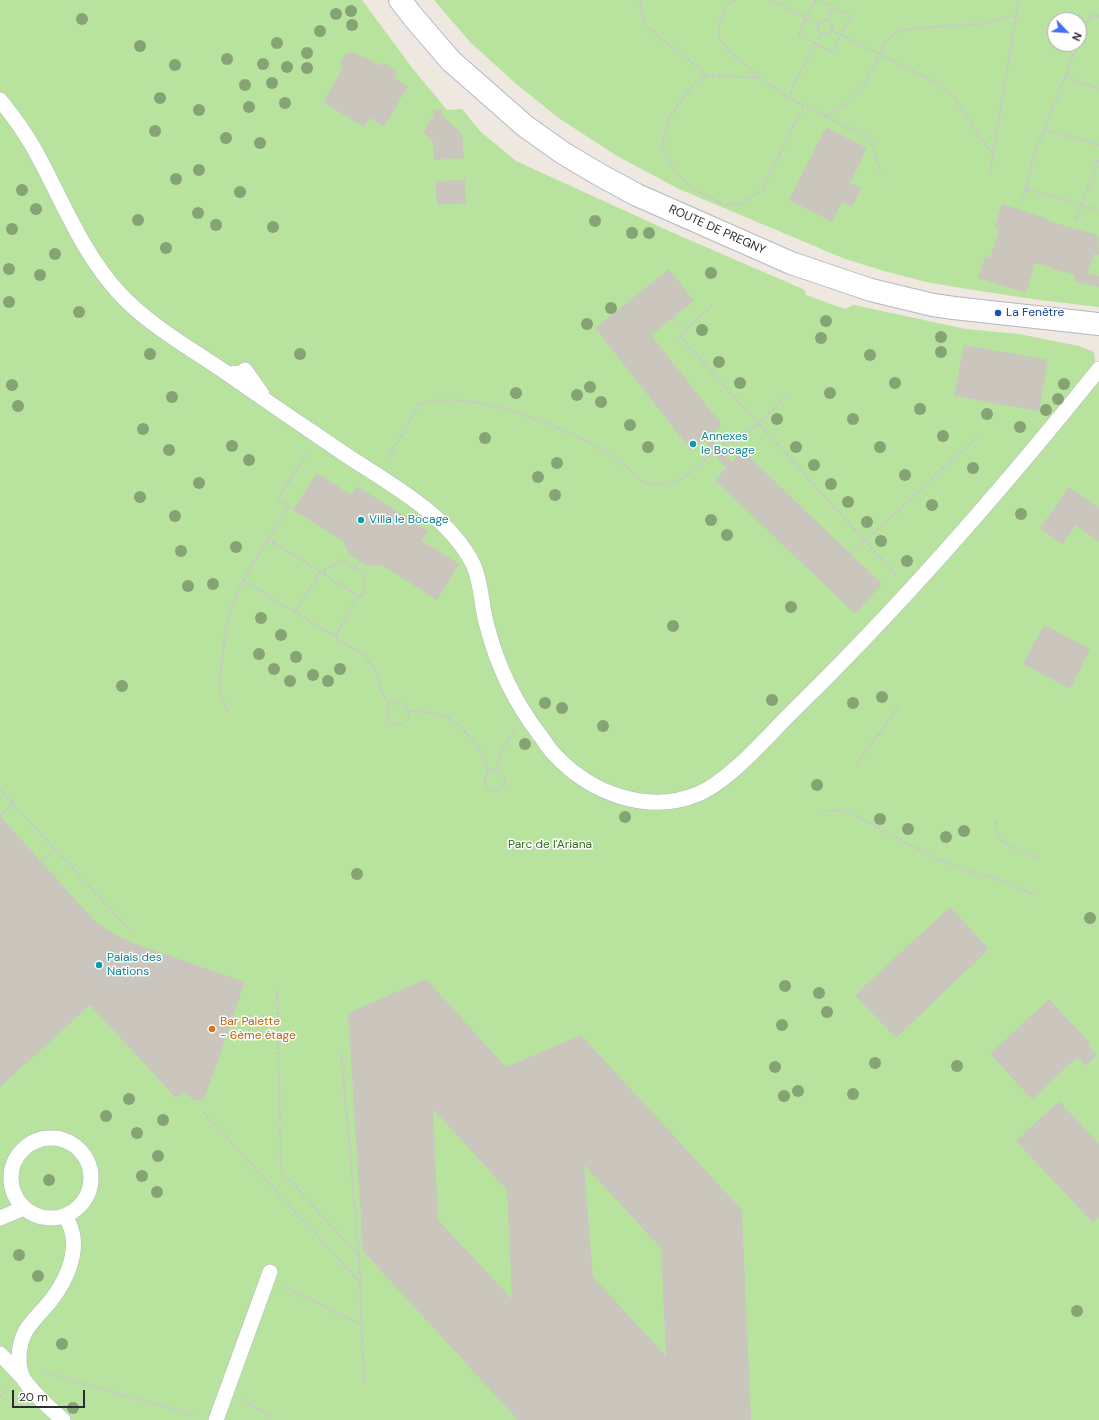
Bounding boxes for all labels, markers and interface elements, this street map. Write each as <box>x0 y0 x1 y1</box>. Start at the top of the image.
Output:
north arrow <box>1047 12 1087 52</box>
text: N <box>1069 30 1085 43</box>
street label: ROUTE DE PREGNY <box>666 202 768 258</box>
place label: La Fenêtre <box>1006 306 1064 320</box>
marker: La Fenêtre <box>993 308 1003 318</box>
place label: Annexes le Bocage <box>701 430 755 458</box>
marker: Annexes le Bocage <box>688 439 698 449</box>
place label: Villa le Bocage <box>369 513 449 527</box>
marker: Villa le Bocage <box>356 515 366 525</box>
park label: Parc de l'Ariana <box>508 838 592 852</box>
place label: Palais des Nations <box>107 951 162 979</box>
marker: Palais des Nations <box>94 960 104 970</box>
place label: Bar Palette - 6ème étage <box>220 1015 296 1043</box>
marker: Bar Palette - 6ème étage <box>207 1024 217 1034</box>
scale bar <box>14 1382 87 1408</box>
text: 20 m <box>19 1389 48 1405</box>

